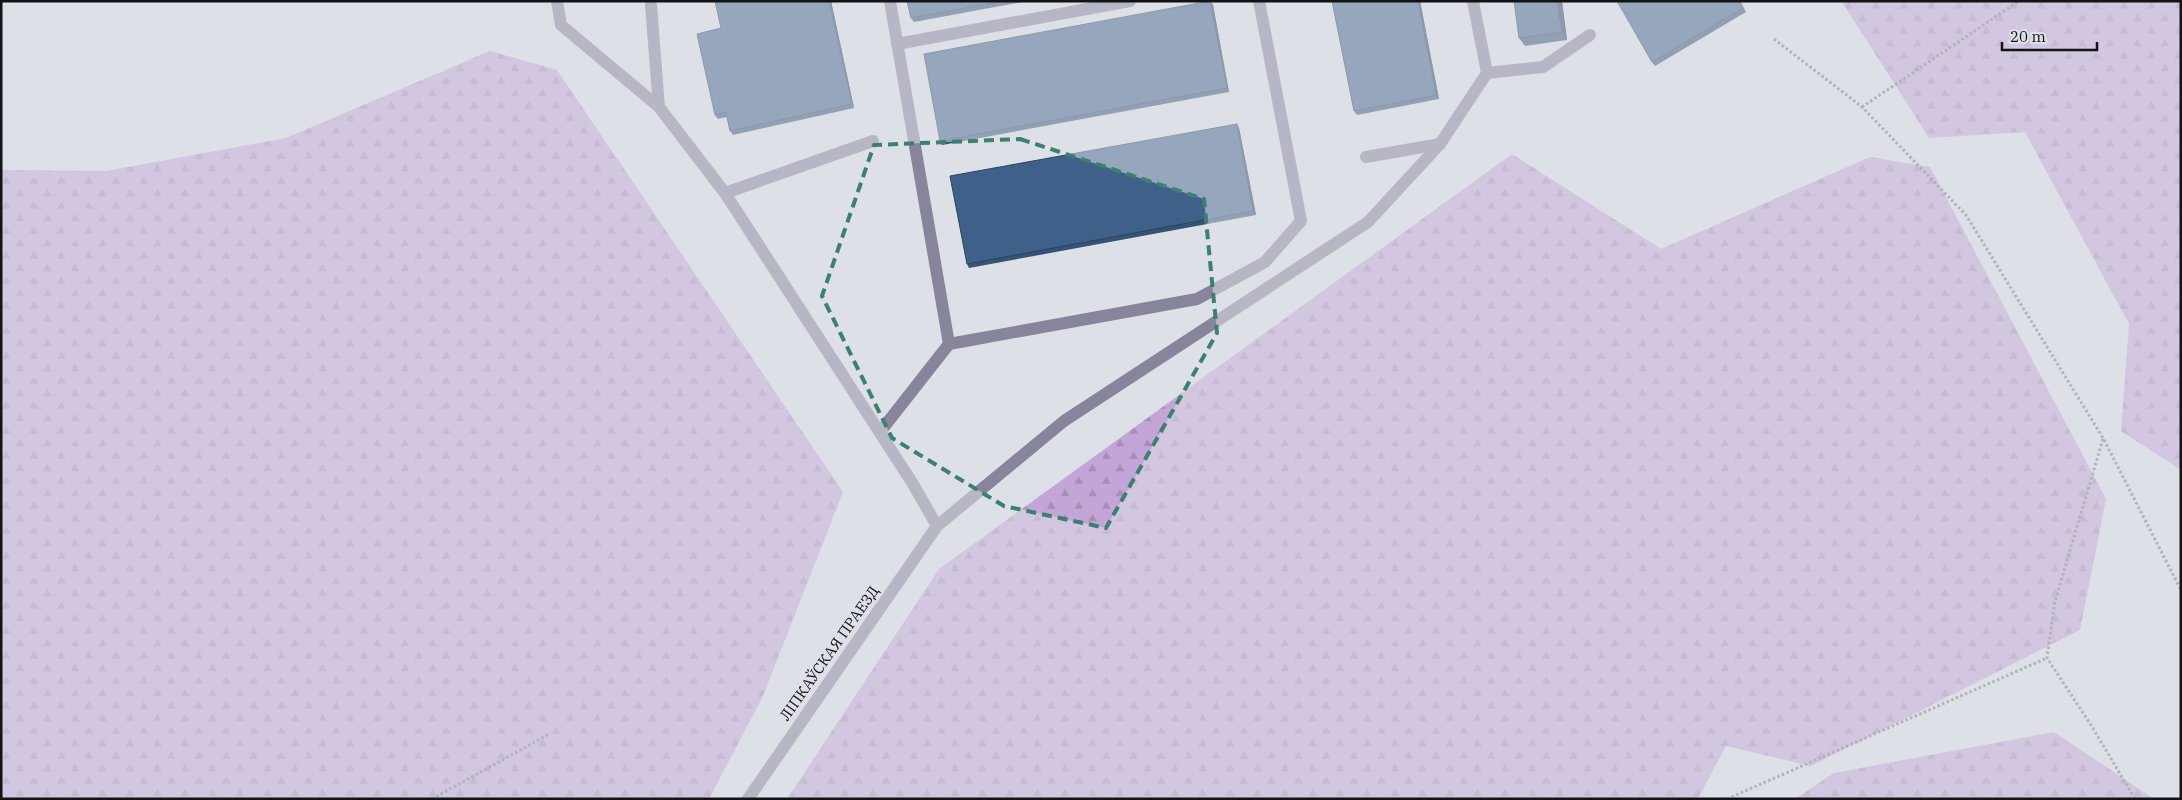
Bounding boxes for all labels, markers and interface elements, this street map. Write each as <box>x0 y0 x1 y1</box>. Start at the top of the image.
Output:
scale bar <box>2002 20 2097 52</box>
text: 20 m <box>2010 27 2046 46</box>
street label: ЛІПКАЎСКАЯ ПРАЕЗД <box>775 582 883 724</box>

